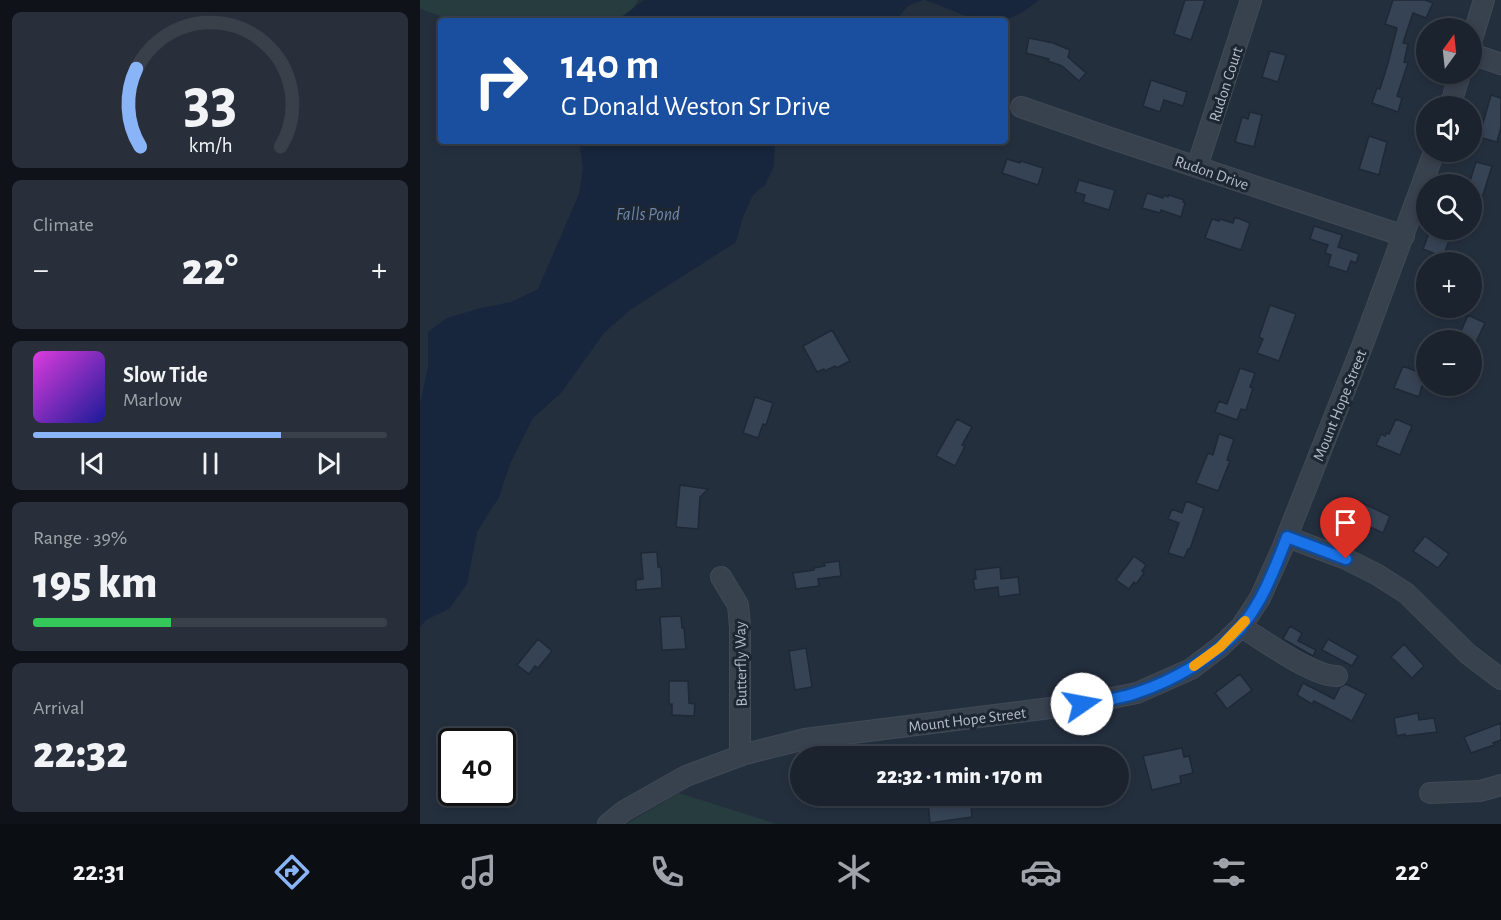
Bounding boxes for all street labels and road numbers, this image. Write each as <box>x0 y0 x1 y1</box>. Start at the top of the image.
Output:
street label: Rudon Court <box>1206 45 1246 124</box>
street label: Rudon Drive <box>1173 153 1251 193</box>
street label: Mount Hope Street <box>1310 347 1370 463</box>
street label: Butterfly Way <box>732 621 751 707</box>
street label: Mount Hope Street <box>907 705 1027 735</box>

